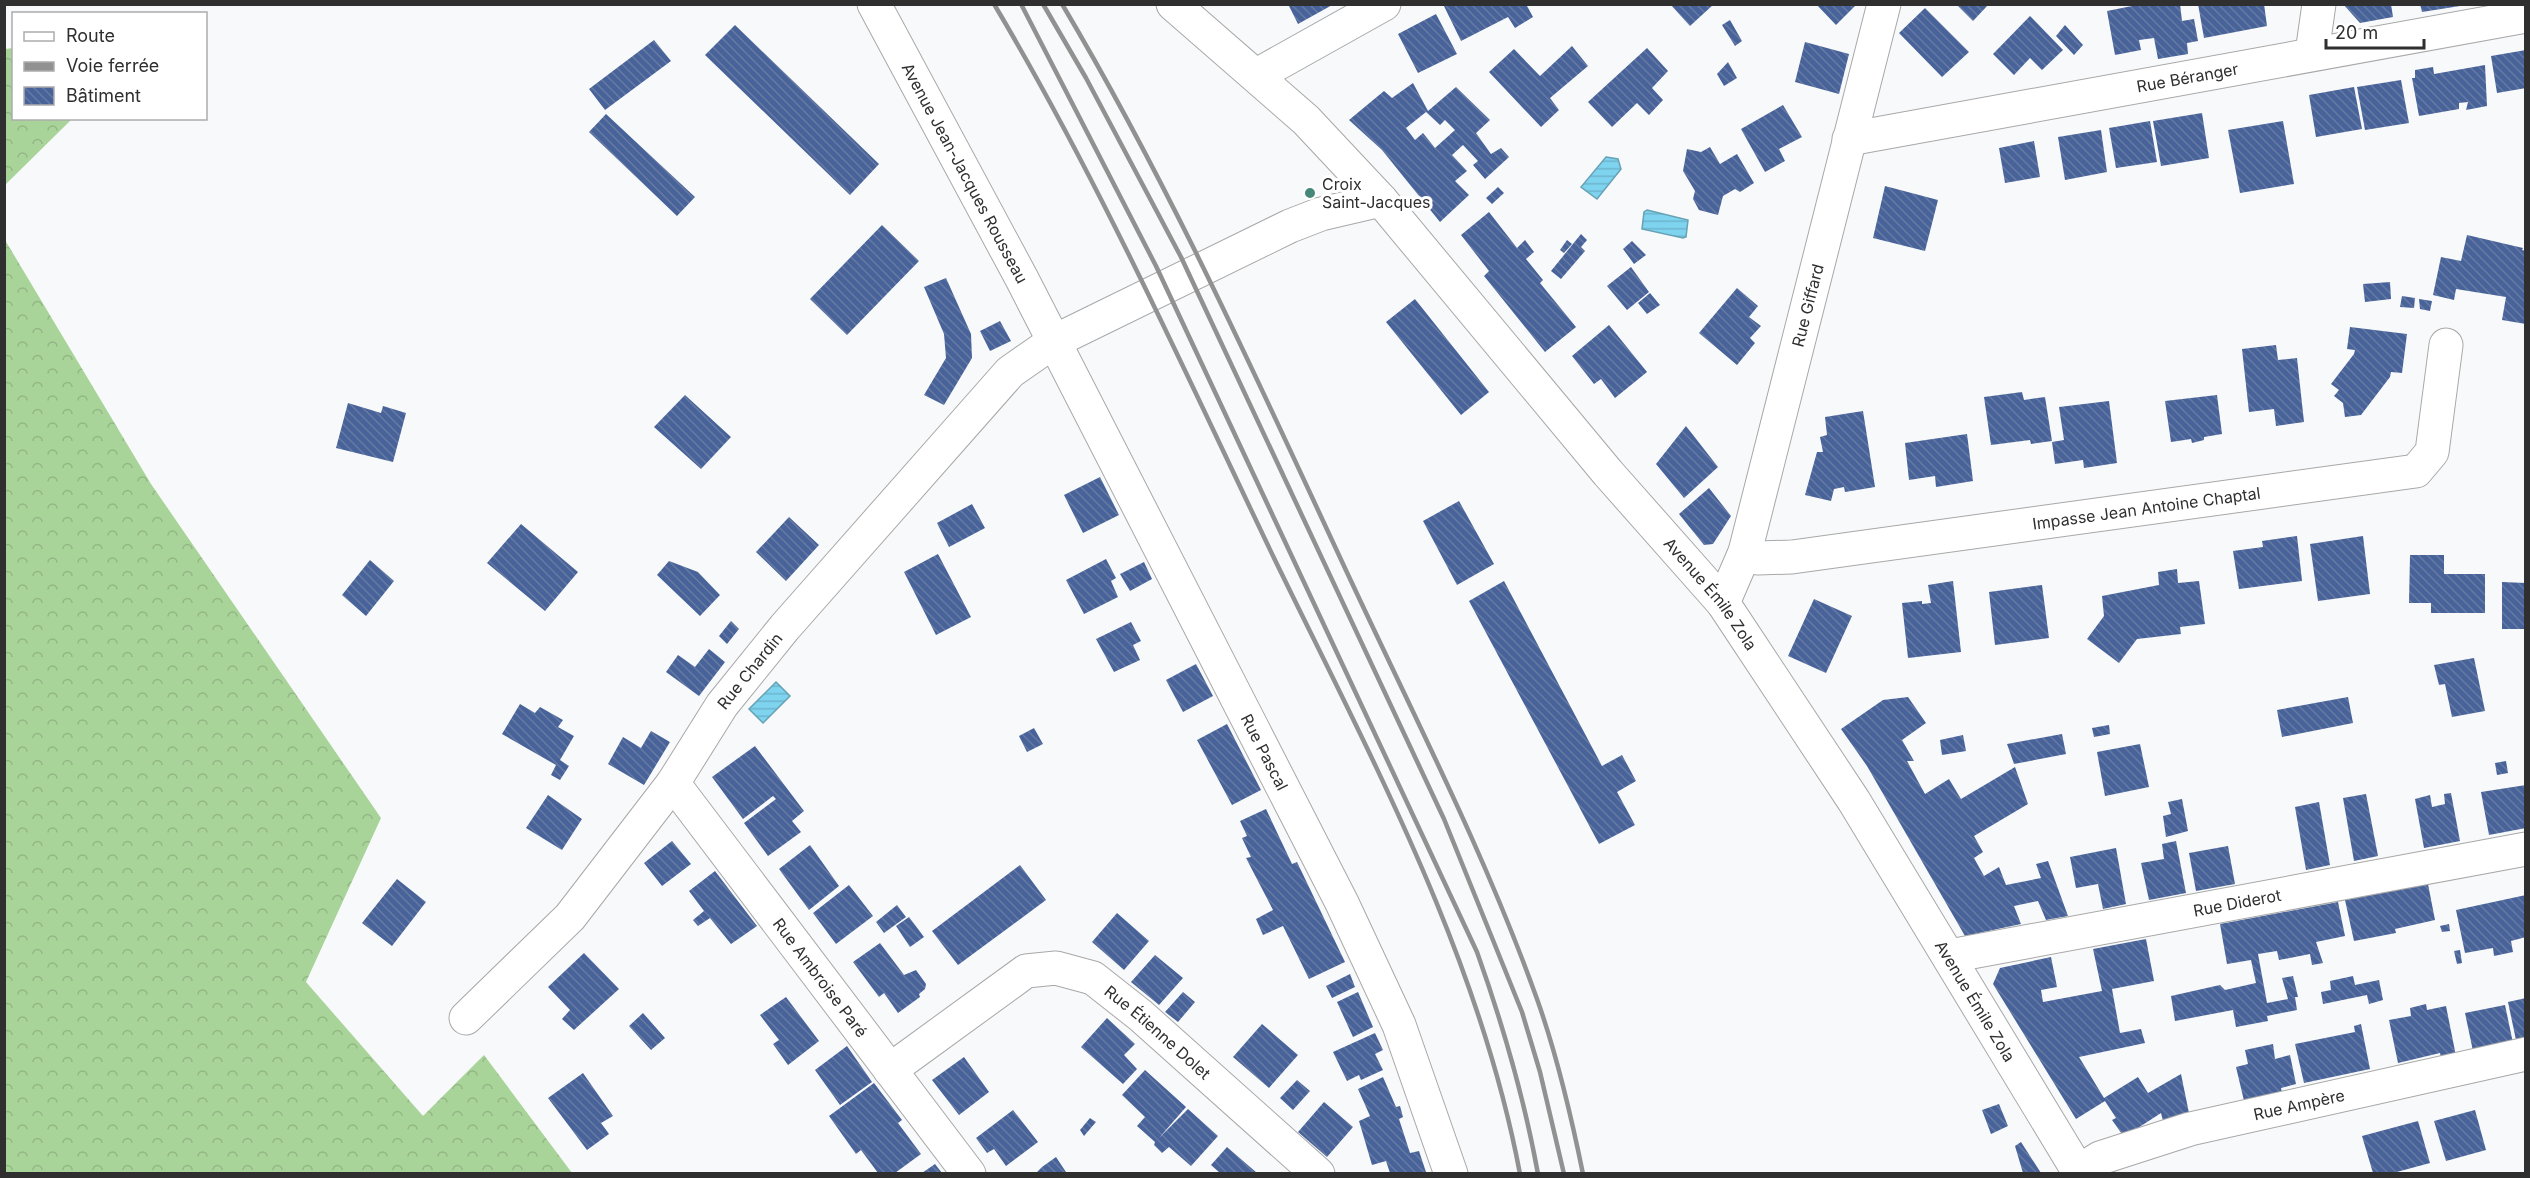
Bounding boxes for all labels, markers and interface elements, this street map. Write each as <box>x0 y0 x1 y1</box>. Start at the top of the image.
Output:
legend <box>12 12 207 120</box>
scale bar <box>2326 12 2424 50</box>
text: 20 m <box>2335 22 2378 43</box>
text: Route <box>66 25 115 46</box>
text: Voie ferrée <box>66 55 159 76</box>
street label: Rue Béranger <box>2135 58 2240 97</box>
street label: Avenue Jean-Jacques Rousseau <box>898 59 1032 287</box>
text: Bâtiment <box>66 85 141 106</box>
place label: Croix Saint-Jacques <box>1322 174 1430 212</box>
marker: Croix Saint-Jacques <box>1303 186 1317 200</box>
street label: Rue Giffard <box>1787 262 1828 349</box>
street label: Impasse Jean Antoine Chaptal <box>2031 483 2262 534</box>
street label: Avenue Émile Zola <box>1660 533 1761 654</box>
street label: Rue Chardin <box>713 629 786 713</box>
street label: Rue Pascal <box>1237 710 1293 794</box>
street label: Rue Diderot <box>2192 885 2283 921</box>
street label: Rue Ambroise Paré <box>769 914 872 1041</box>
street label: Avenue Émile Zola <box>1931 937 2020 1065</box>
street label: Rue Étienne Dolet <box>1100 981 1215 1083</box>
street label: Rue Ampère <box>2252 1085 2347 1125</box>

